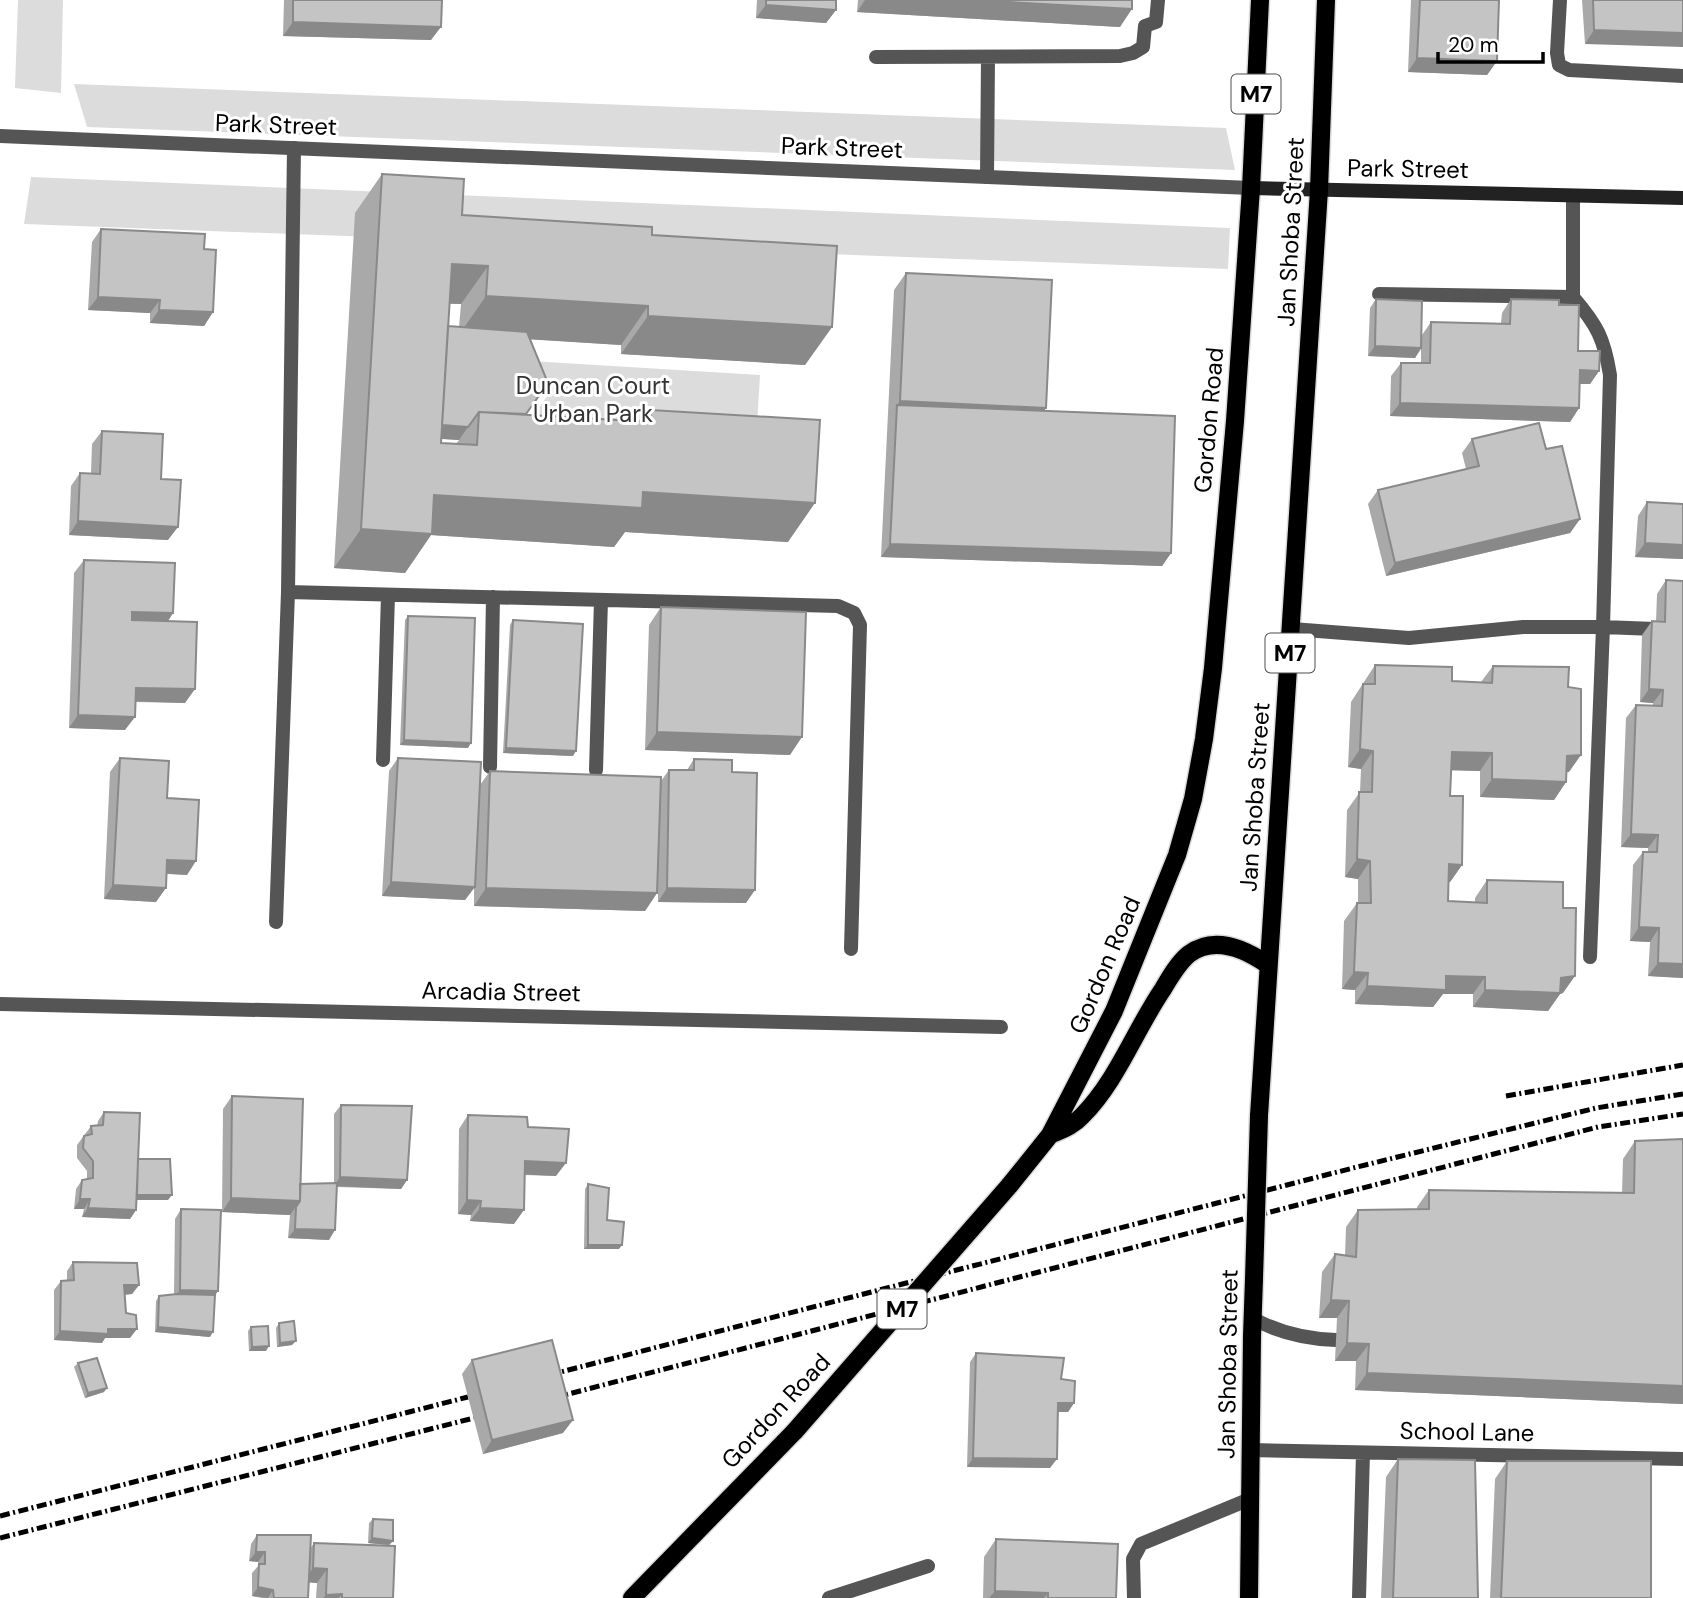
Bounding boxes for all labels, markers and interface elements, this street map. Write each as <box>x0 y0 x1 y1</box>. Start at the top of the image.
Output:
scale bar <box>1438 21 1543 65</box>
text: 20 m <box>1448 31 1499 59</box>
road number: M7 <box>1232 74 1280 114</box>
street label: Park Street <box>215 107 337 142</box>
street label: Park Street <box>781 130 903 165</box>
street label: Jan Shoba Street <box>1270 136 1311 327</box>
street label: Park Street <box>1347 152 1469 185</box>
street label: Gordon Road <box>1187 346 1230 494</box>
park label: Duncan Court Urban Park <box>516 370 670 429</box>
road number: M7 <box>1266 634 1314 673</box>
street label: Jan Shoba Street <box>1232 701 1277 893</box>
street label: Gordon Road <box>1062 891 1147 1038</box>
street label: Arcadia Street <box>421 975 581 1008</box>
street label: Jan Shoba Street <box>1210 1269 1245 1459</box>
road number: M7 <box>878 1290 926 1328</box>
street label: Gordon Road <box>714 1347 837 1475</box>
street label: School Lane <box>1399 1415 1535 1448</box>

